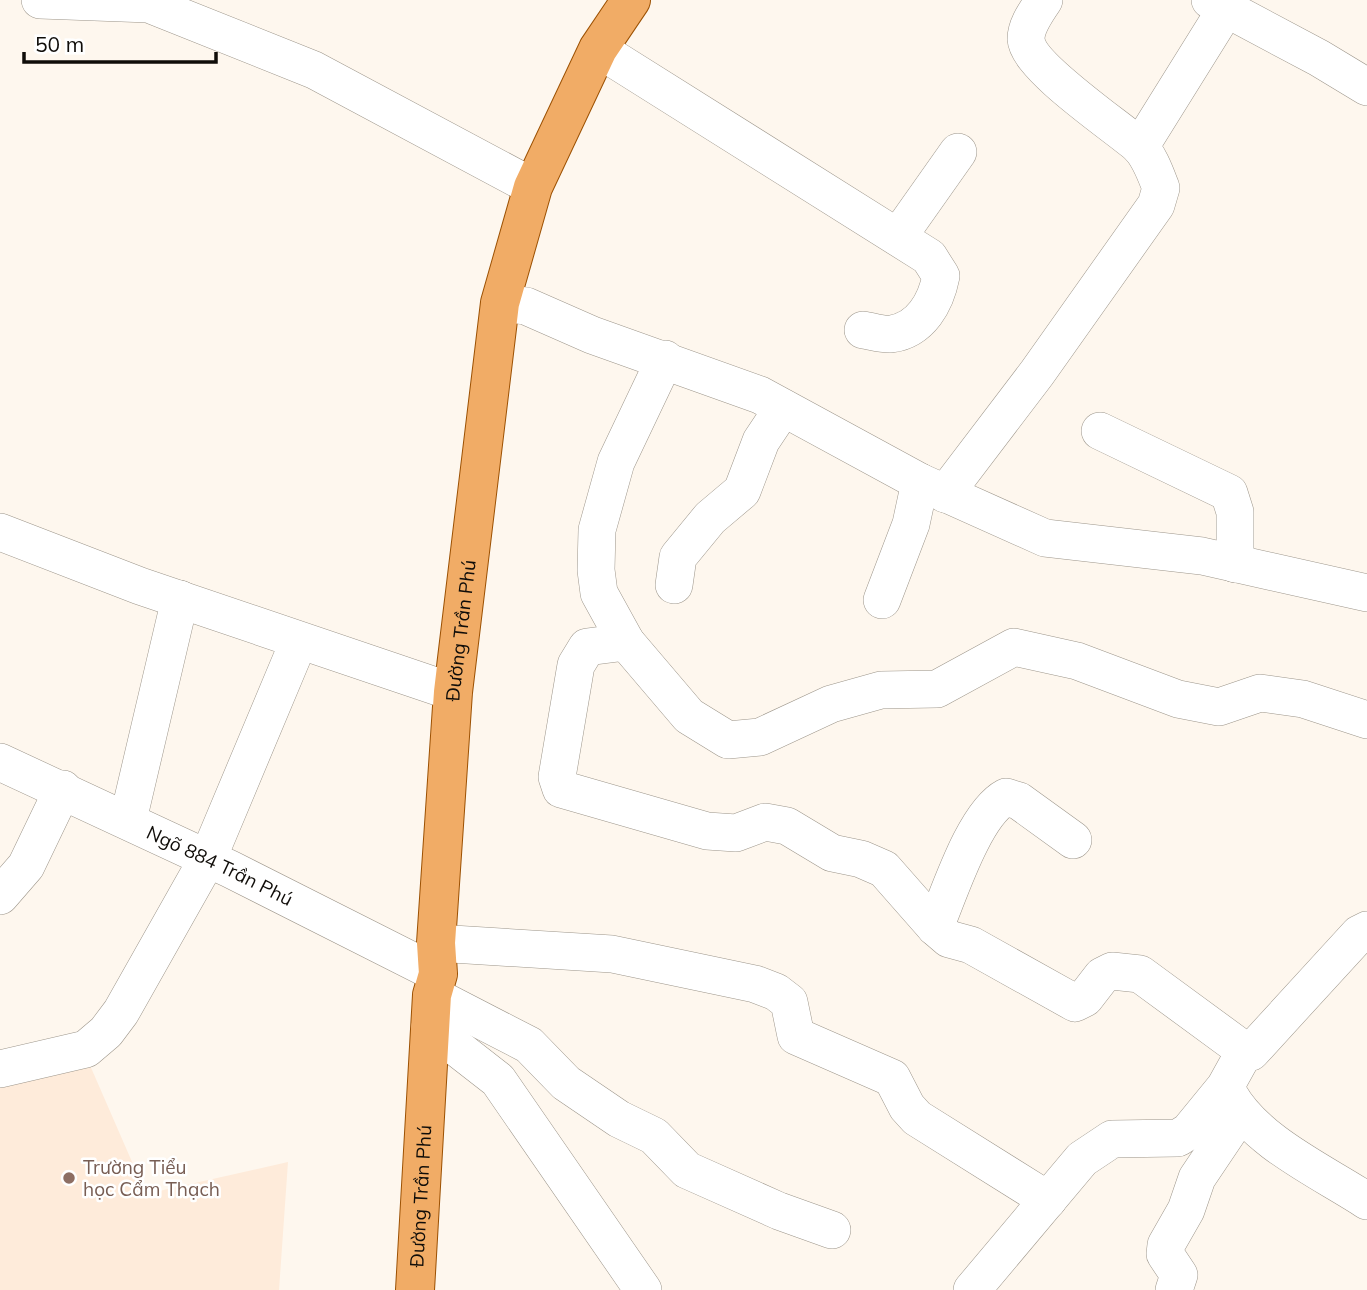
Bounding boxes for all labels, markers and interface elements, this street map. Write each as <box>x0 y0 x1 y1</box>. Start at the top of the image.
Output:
scale bar <box>24 21 217 65</box>
text: 50 m <box>35 31 84 57</box>
street label: Đường Trần Phú <box>440 558 481 702</box>
street label: Ngõ 884 Trần Phú <box>143 820 297 911</box>
street label: Đường Trần Phú <box>404 1124 436 1268</box>
place label: Trường Tiểu học Cẩm Thạch <box>83 1155 220 1201</box>
marker: Trường Tiểu học Cẩm Thạch <box>61 1170 77 1186</box>

